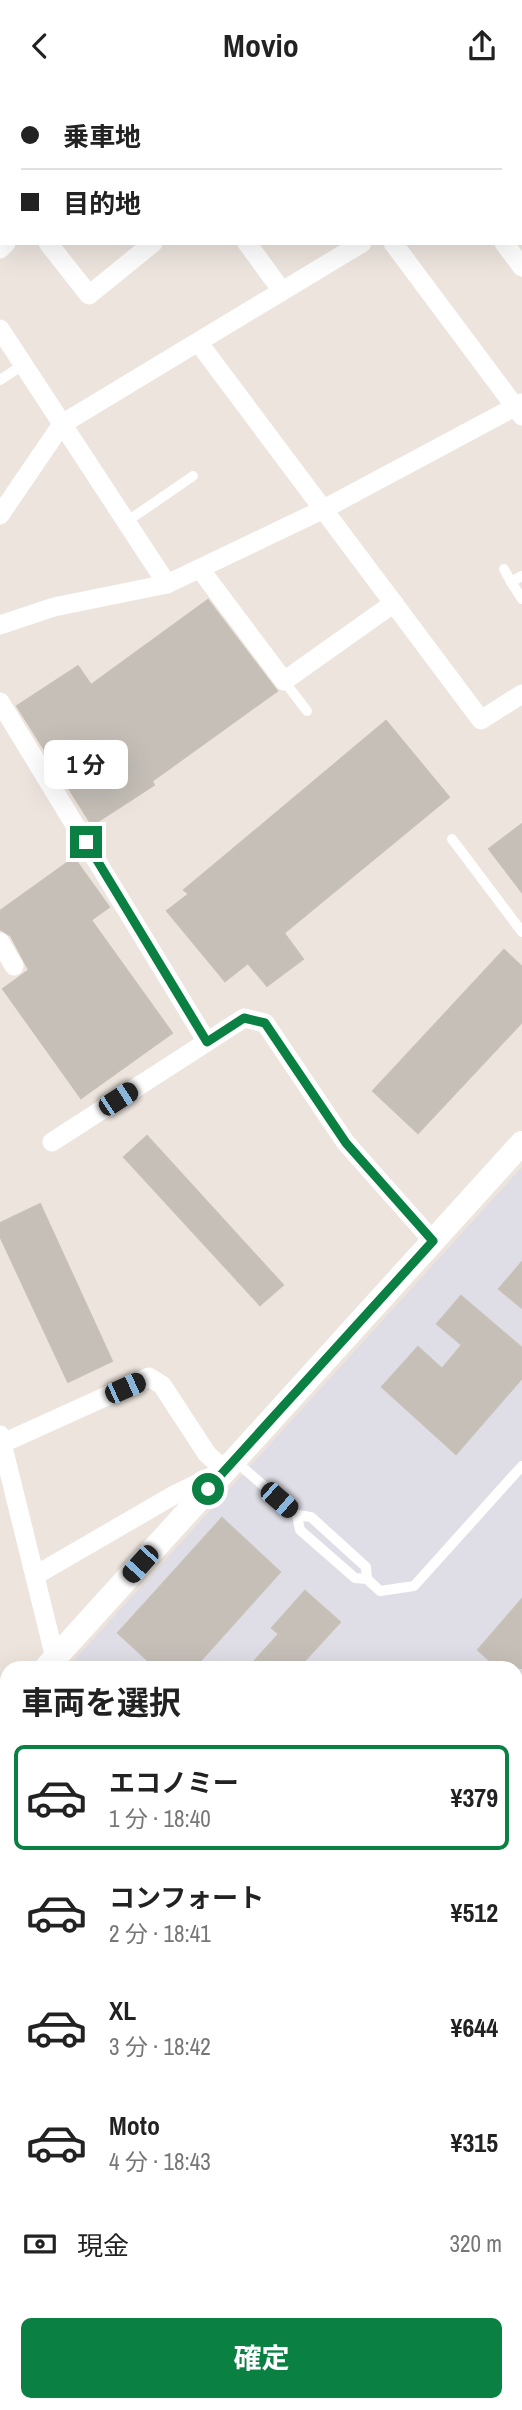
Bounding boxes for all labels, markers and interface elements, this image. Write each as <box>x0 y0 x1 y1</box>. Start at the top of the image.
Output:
text: Movio <box>223 24 299 67</box>
icon: back <box>21 27 59 65</box>
icon: share <box>463 27 501 65</box>
text: 乗車地 <box>63 119 141 154</box>
text: 目的地 <box>63 186 141 221</box>
callout: 1 分 <box>44 741 128 789</box>
text: 1 分 <box>67 749 105 780</box>
route end <box>70 826 102 858</box>
car <box>95 1079 142 1119</box>
car <box>102 1370 149 1406</box>
route start <box>192 1473 224 1505</box>
car <box>257 1478 302 1522</box>
car <box>119 1541 162 1587</box>
text: 車両を選択 <box>21 1681 181 1724</box>
text: エコノミー <box>109 1765 239 1800</box>
icon: car <box>25 1766 88 1829</box>
text: ¥379 <box>451 1780 498 1815</box>
text: 1 分 · 18:40 <box>109 1803 211 1834</box>
text: コンフォート <box>109 1880 264 1915</box>
icon: car <box>25 1881 88 1944</box>
text: ¥512 <box>451 1895 498 1930</box>
text: 2 分 · 18:41 <box>109 1918 211 1949</box>
text: XL <box>109 1993 136 2028</box>
icon: car <box>25 1996 88 2059</box>
text: ¥644 <box>451 2010 498 2045</box>
text: 3 分 · 18:42 <box>109 2031 211 2062</box>
text: Moto <box>109 2108 160 2143</box>
icon: car <box>25 2111 88 2174</box>
text: ¥315 <box>451 2125 498 2160</box>
text: 4 分 · 18:43 <box>109 2146 211 2177</box>
icon: cash <box>21 2225 59 2263</box>
text: 現金 <box>77 2228 129 2263</box>
text: 320 m <box>450 2228 502 2259</box>
button: 確定 <box>21 2318 502 2398</box>

